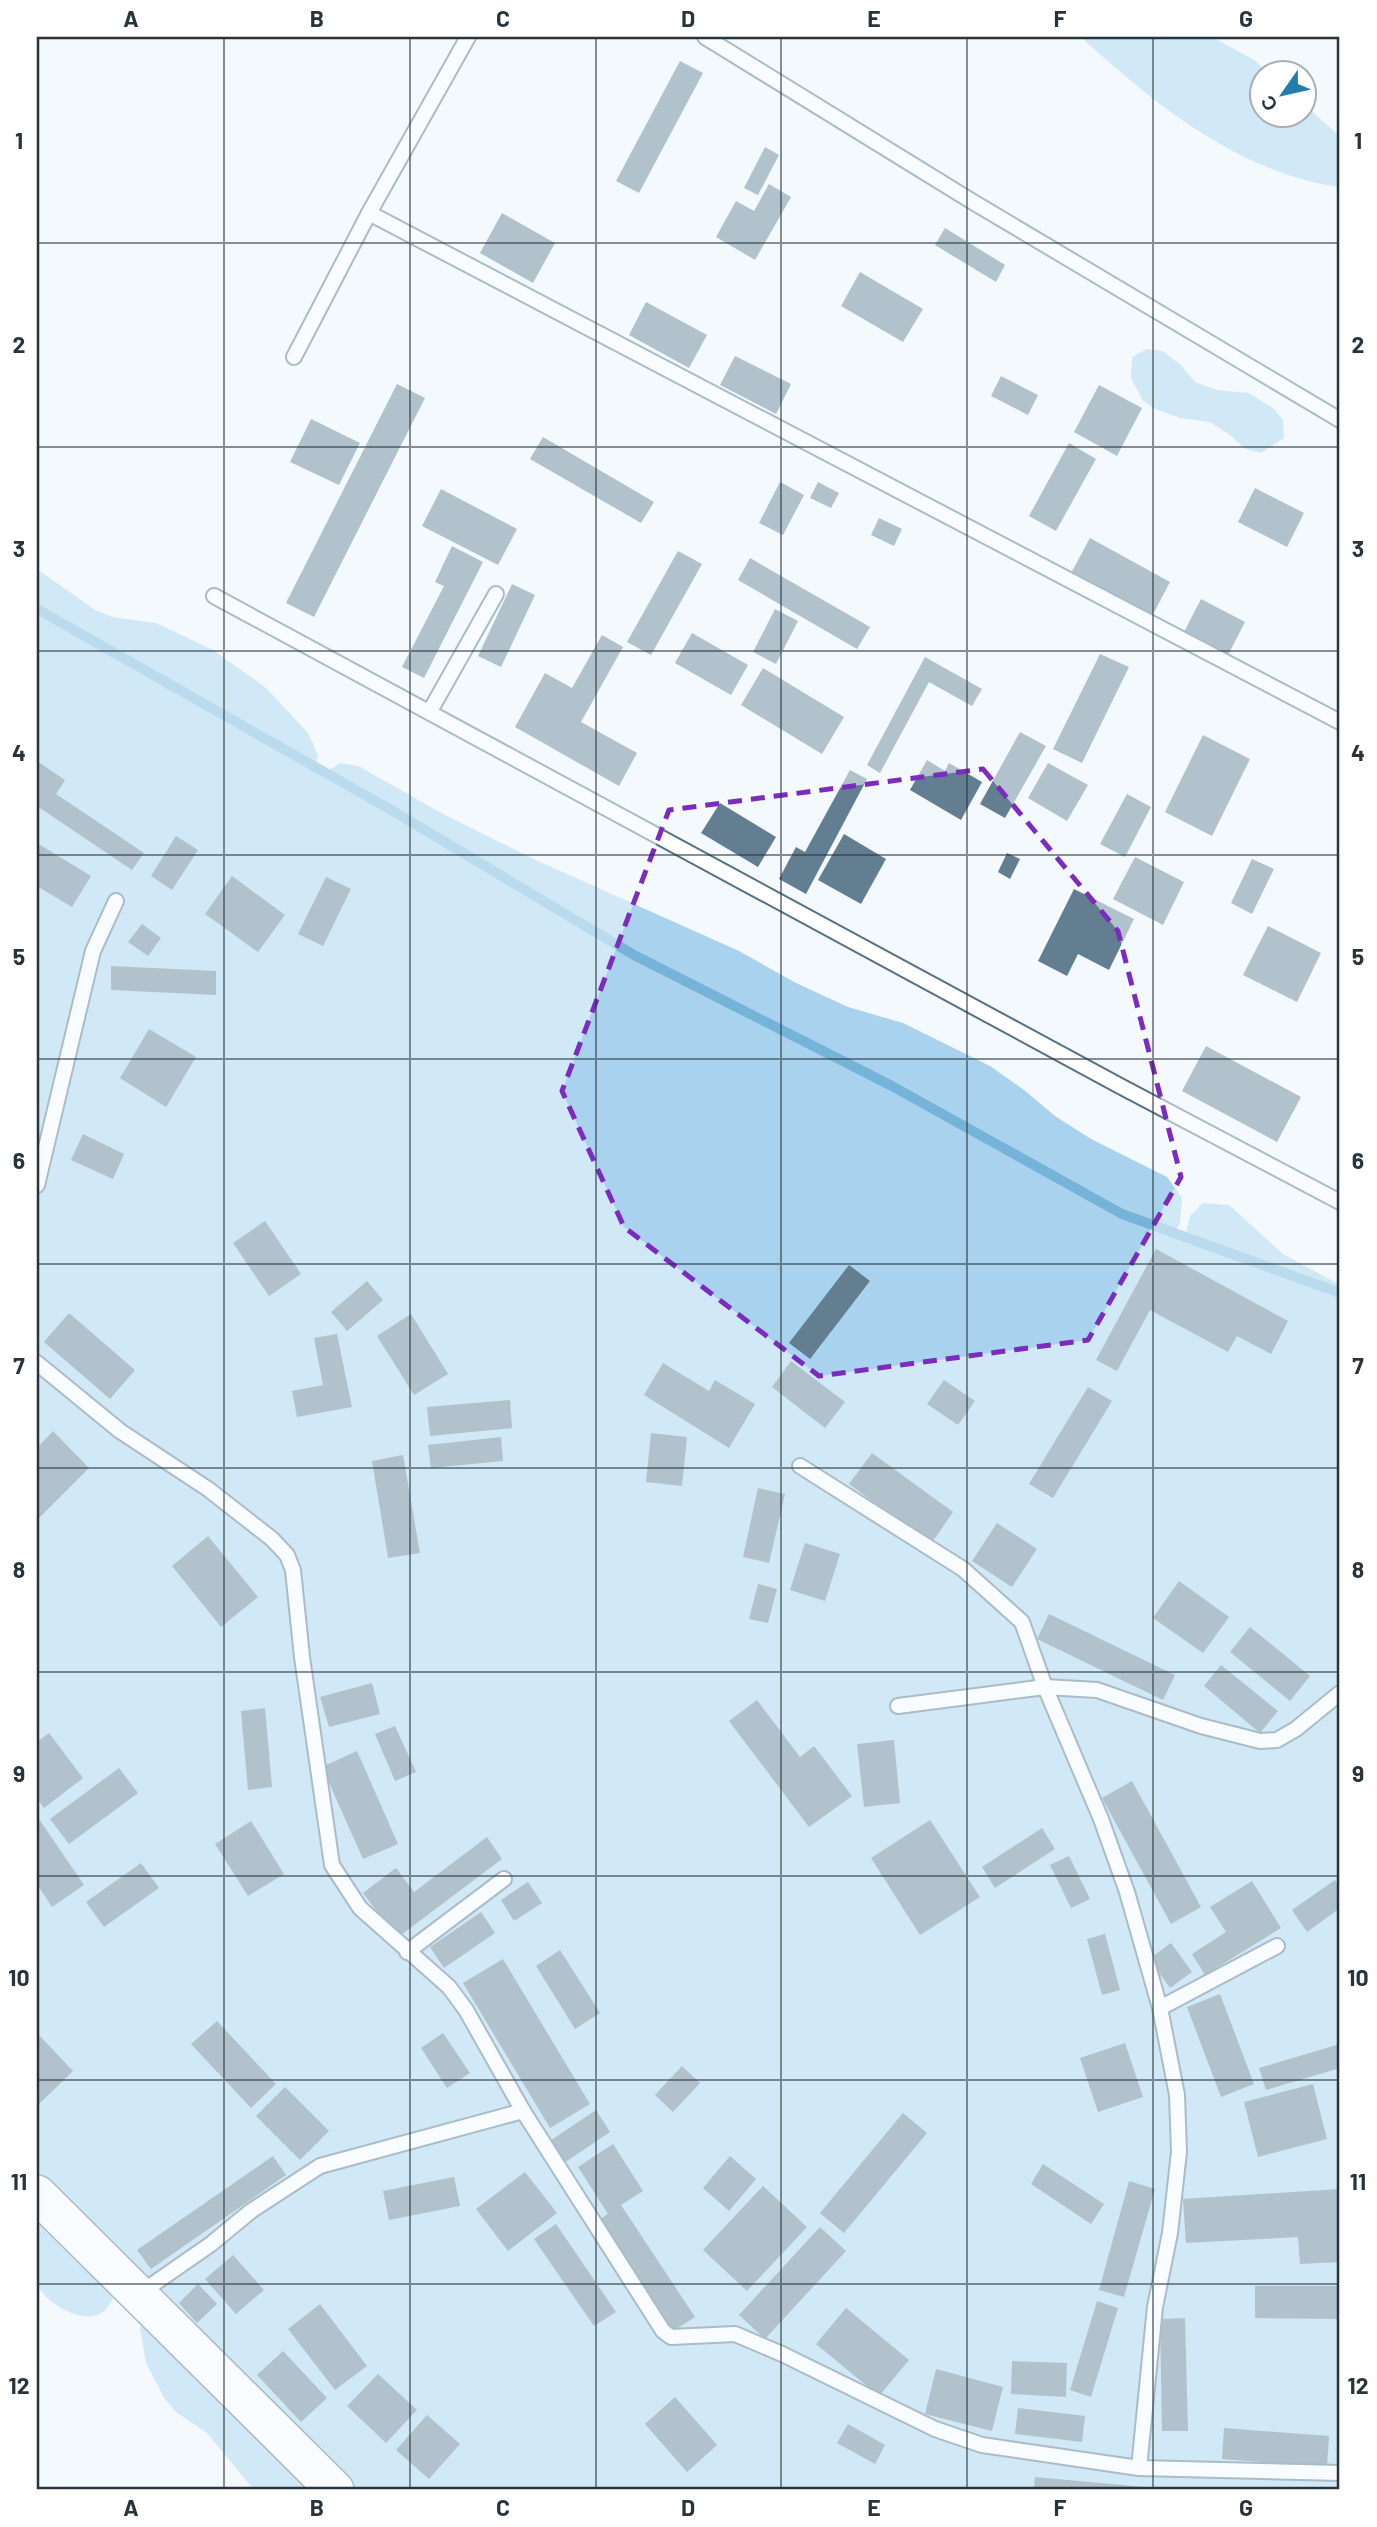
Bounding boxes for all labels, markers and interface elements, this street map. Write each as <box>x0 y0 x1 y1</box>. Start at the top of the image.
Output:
text: A <box>123 4 139 32</box>
text: B <box>310 4 324 32</box>
text: C <box>496 4 510 32</box>
text: D <box>681 4 695 32</box>
text: E <box>867 4 881 32</box>
text: F <box>1054 4 1067 32</box>
text: G <box>1239 4 1253 32</box>
north arrow <box>1248 60 1318 130</box>
text: С <box>1255 91 1282 116</box>
text: 1 <box>15 126 23 154</box>
text: 1 <box>1354 126 1362 154</box>
text: 2 <box>13 330 25 358</box>
text: 2 <box>1352 330 1364 358</box>
text: 3 <box>13 534 25 562</box>
text: 3 <box>1352 534 1364 562</box>
text: 4 <box>12 738 26 766</box>
text: 4 <box>1351 738 1365 766</box>
text: 5 <box>13 942 25 970</box>
text: 5 <box>1352 942 1364 970</box>
text: 6 <box>13 1146 25 1174</box>
text: 6 <box>1352 1146 1364 1174</box>
text: 7 <box>13 1351 25 1379</box>
text: 7 <box>1352 1351 1364 1379</box>
text: 8 <box>13 1555 25 1583</box>
text: 8 <box>1352 1555 1364 1583</box>
text: 9 <box>13 1759 25 1787</box>
text: 9 <box>1352 1759 1364 1787</box>
text: 10 <box>8 1963 30 1991</box>
text: 10 <box>1347 1963 1369 1991</box>
text: 11 <box>11 2167 27 2195</box>
text: 11 <box>1350 2167 1366 2195</box>
text: 12 <box>8 2371 30 2399</box>
text: 12 <box>1347 2371 1369 2399</box>
text: A <box>123 2493 139 2521</box>
text: B <box>310 2493 324 2521</box>
text: C <box>496 2493 510 2521</box>
text: D <box>681 2493 695 2521</box>
text: E <box>867 2493 881 2521</box>
text: F <box>1054 2493 1067 2521</box>
text: G <box>1239 2493 1253 2521</box>

